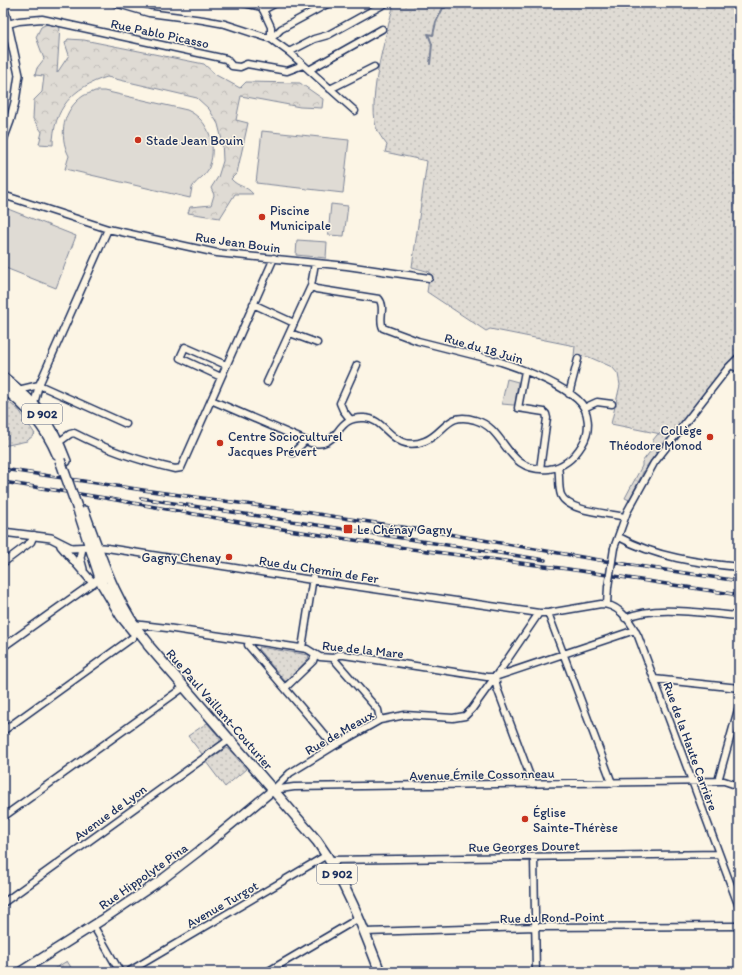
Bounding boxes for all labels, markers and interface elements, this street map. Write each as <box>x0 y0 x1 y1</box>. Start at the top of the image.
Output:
street label: Rue Pablo Picasso <box>109 16 211 51</box>
place label: Stade Jean Bouin <box>146 133 244 148</box>
marker: Stade Jean Bouin <box>133 135 143 145</box>
place label: Piscine Municipale <box>270 203 331 233</box>
marker: Piscine Municipale <box>257 212 267 222</box>
street label: Rue Jean Bouin <box>194 229 282 256</box>
street label: Rue du 18 Juin <box>443 330 526 367</box>
road number: D 902 <box>22 404 62 424</box>
place label: Collège Théodore Monod <box>609 423 702 453</box>
place label: Centre Socioculturel Jacques Prévert <box>228 429 343 459</box>
marker: Collège Théodore Monod <box>705 432 715 442</box>
marker: Centre Socioculturel Jacques Prévert <box>215 438 225 448</box>
place label: Le Chénay Gagny <box>357 522 452 537</box>
marker: Le Chénay Gagny <box>342 523 354 535</box>
place label: Gagny Chenay <box>142 550 221 565</box>
marker: Gagny Chenay <box>224 552 234 562</box>
street label: Rue du Chemin de Fer <box>258 553 381 586</box>
street label: Rue de la Mare <box>321 638 404 661</box>
street label: Rue Paul Vaillant-Couturier <box>163 646 276 773</box>
street label: Rue de la Haute Carrière <box>660 680 721 813</box>
street label: Rue de Meaux <box>302 706 377 758</box>
street label: Avenue Émile Cossonneau <box>409 766 555 783</box>
street label: Avenue de Lyon <box>71 781 149 844</box>
place label: Église Sainte-Thérèse <box>533 805 618 835</box>
marker: Église Sainte-Thérèse <box>520 814 530 824</box>
street label: Rue Georges Douret <box>468 838 580 855</box>
street label: Rue Hippolyte Pina <box>96 840 191 913</box>
road number: D 902 <box>317 864 357 884</box>
street label: Avenue Turgot <box>184 878 261 931</box>
street label: Rue du Rond-Point <box>500 909 605 926</box>

